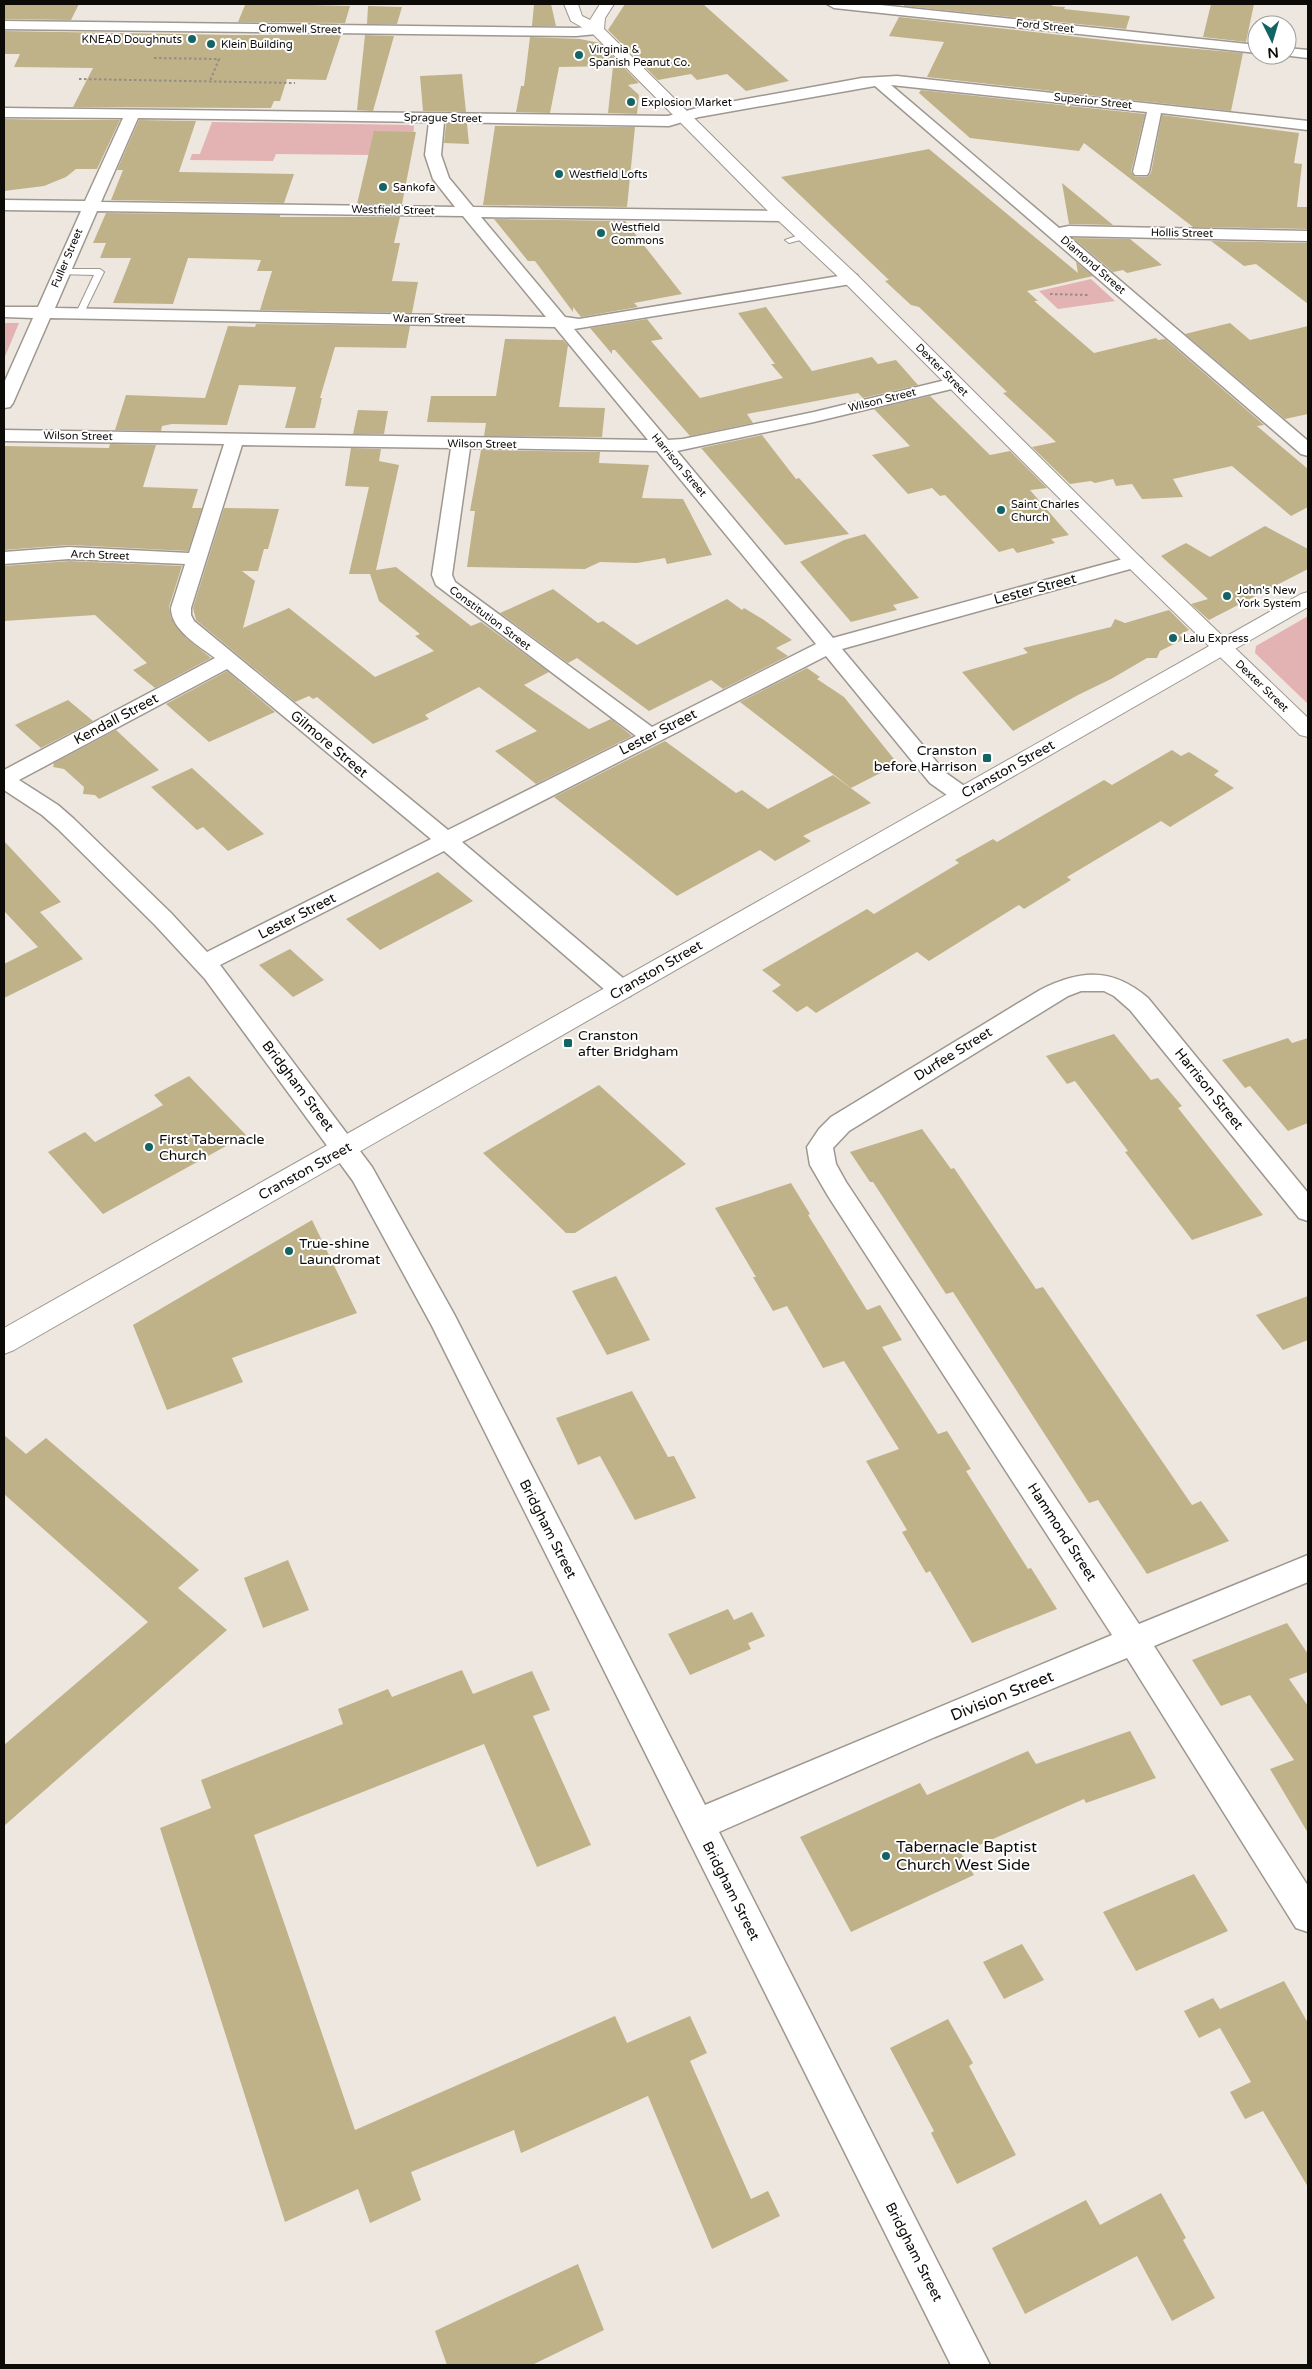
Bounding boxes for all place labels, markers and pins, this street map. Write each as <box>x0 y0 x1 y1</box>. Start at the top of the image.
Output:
place label: KNEAD Doughnuts <box>82 33 182 46</box>
marker: KNEAD Doughnuts <box>186 33 198 45</box>
marker: Klein Building <box>205 38 217 50</box>
place label: Klein Building <box>221 38 293 51</box>
place label: Virginia & Spanish Peanut Co. <box>589 43 690 69</box>
marker: Virginia & Spanish Peanut Co. <box>573 49 585 61</box>
marker: Explosion Market <box>625 96 637 108</box>
place label: Explosion Market <box>641 96 732 109</box>
marker: Westfield Lofts <box>553 168 565 180</box>
place label: Westfield Lofts <box>569 168 648 181</box>
marker: Sankofa <box>377 181 389 193</box>
place label: Sankofa <box>393 181 435 194</box>
place label: Westfield Commons <box>611 221 664 247</box>
marker: Westfield Commons <box>595 227 607 239</box>
place label: Saint Charles Church <box>1011 498 1079 524</box>
marker: Saint Charles Church <box>995 504 1007 516</box>
place label: John's New York System <box>1237 584 1301 610</box>
marker: John's New York System <box>1221 590 1233 602</box>
marker: Lalu Express <box>1167 632 1179 644</box>
place label: Lalu Express <box>1183 632 1249 645</box>
place label: Cranston before Harrison <box>874 742 977 775</box>
marker: Cranston before Harrison <box>981 752 993 764</box>
place label: Cranston after Bridgham <box>578 1027 678 1060</box>
marker: Cranston after Bridgham <box>562 1037 574 1049</box>
place label: First Tabernacle Church <box>159 1131 265 1164</box>
marker: First Tabernacle Church <box>143 1141 155 1153</box>
place label: True-shine Laundromat <box>299 1235 381 1268</box>
marker: True-shine Laundromat <box>283 1245 295 1257</box>
place label: Tabernacle Baptist Church West Side <box>896 1837 1037 1875</box>
marker: Tabernacle Baptist Church West Side <box>880 1850 892 1862</box>

